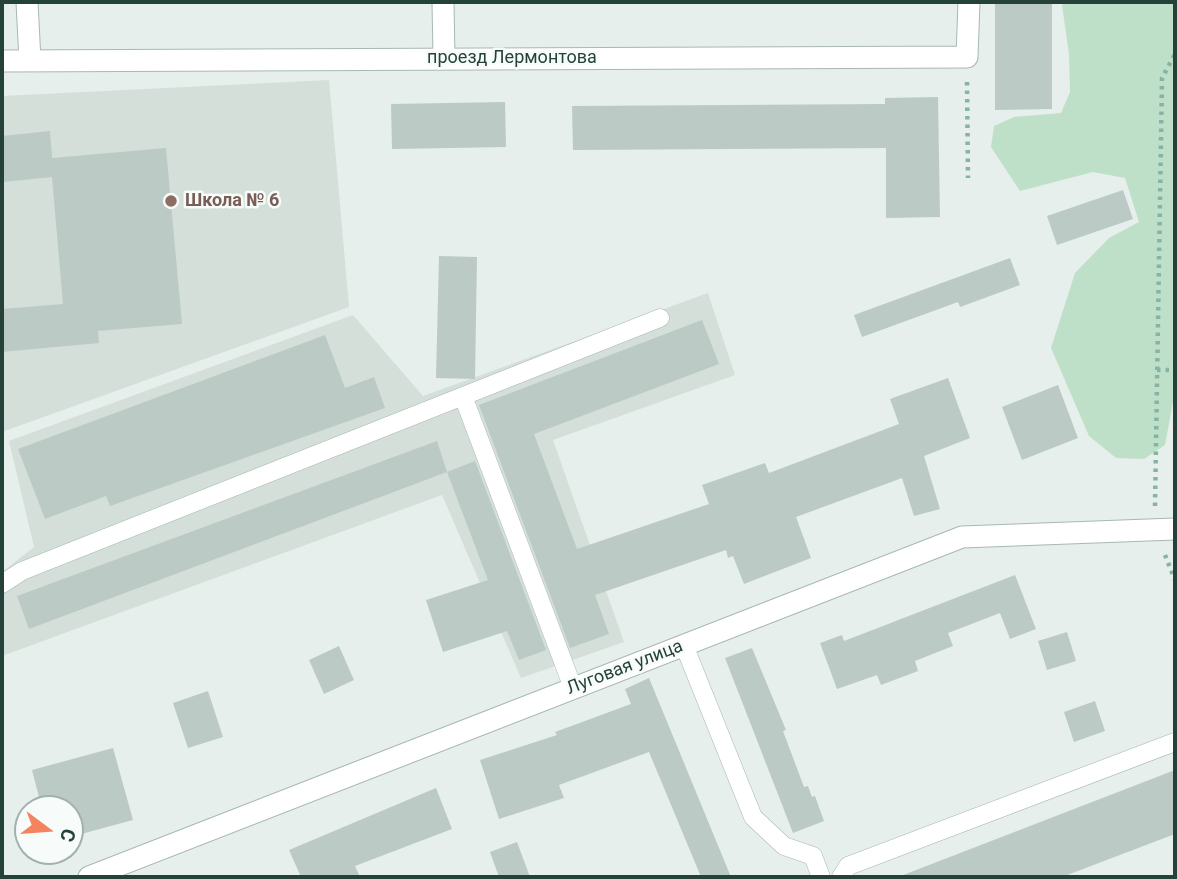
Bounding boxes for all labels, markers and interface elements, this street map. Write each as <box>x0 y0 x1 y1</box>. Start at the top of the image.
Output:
street label: проезд Лермонтова <box>427 47 597 69</box>
place label: Школа № 6 <box>185 190 279 212</box>
marker: Школа № 6 <box>163 193 179 209</box>
street label: Луговая улица <box>564 636 686 700</box>
north arrow <box>14 795 84 865</box>
text: С <box>55 826 81 845</box>

